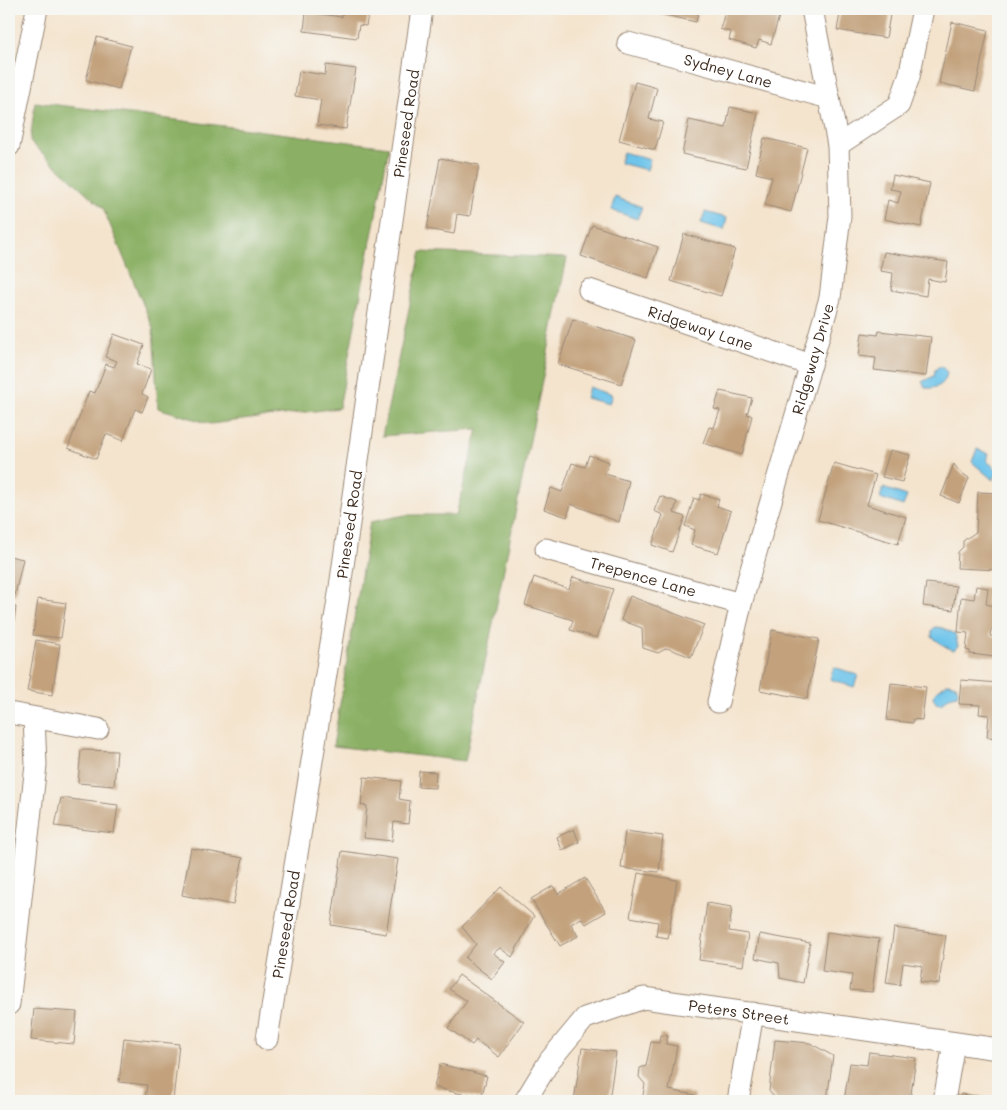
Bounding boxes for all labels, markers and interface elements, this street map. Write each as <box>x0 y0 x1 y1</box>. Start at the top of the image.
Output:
street label: Sydney Lane <box>682 49 775 92</box>
street label: Pineseed Road <box>388 68 423 179</box>
street label: Ridgeway Lane <box>645 301 756 355</box>
street label: Ridgeway Drive <box>787 301 838 417</box>
street label: Pineseed Road <box>331 469 366 580</box>
street label: Trepence Lane <box>588 552 699 601</box>
street label: Pineseed Road <box>267 869 304 980</box>
street label: Peters Street <box>687 995 791 1029</box>

